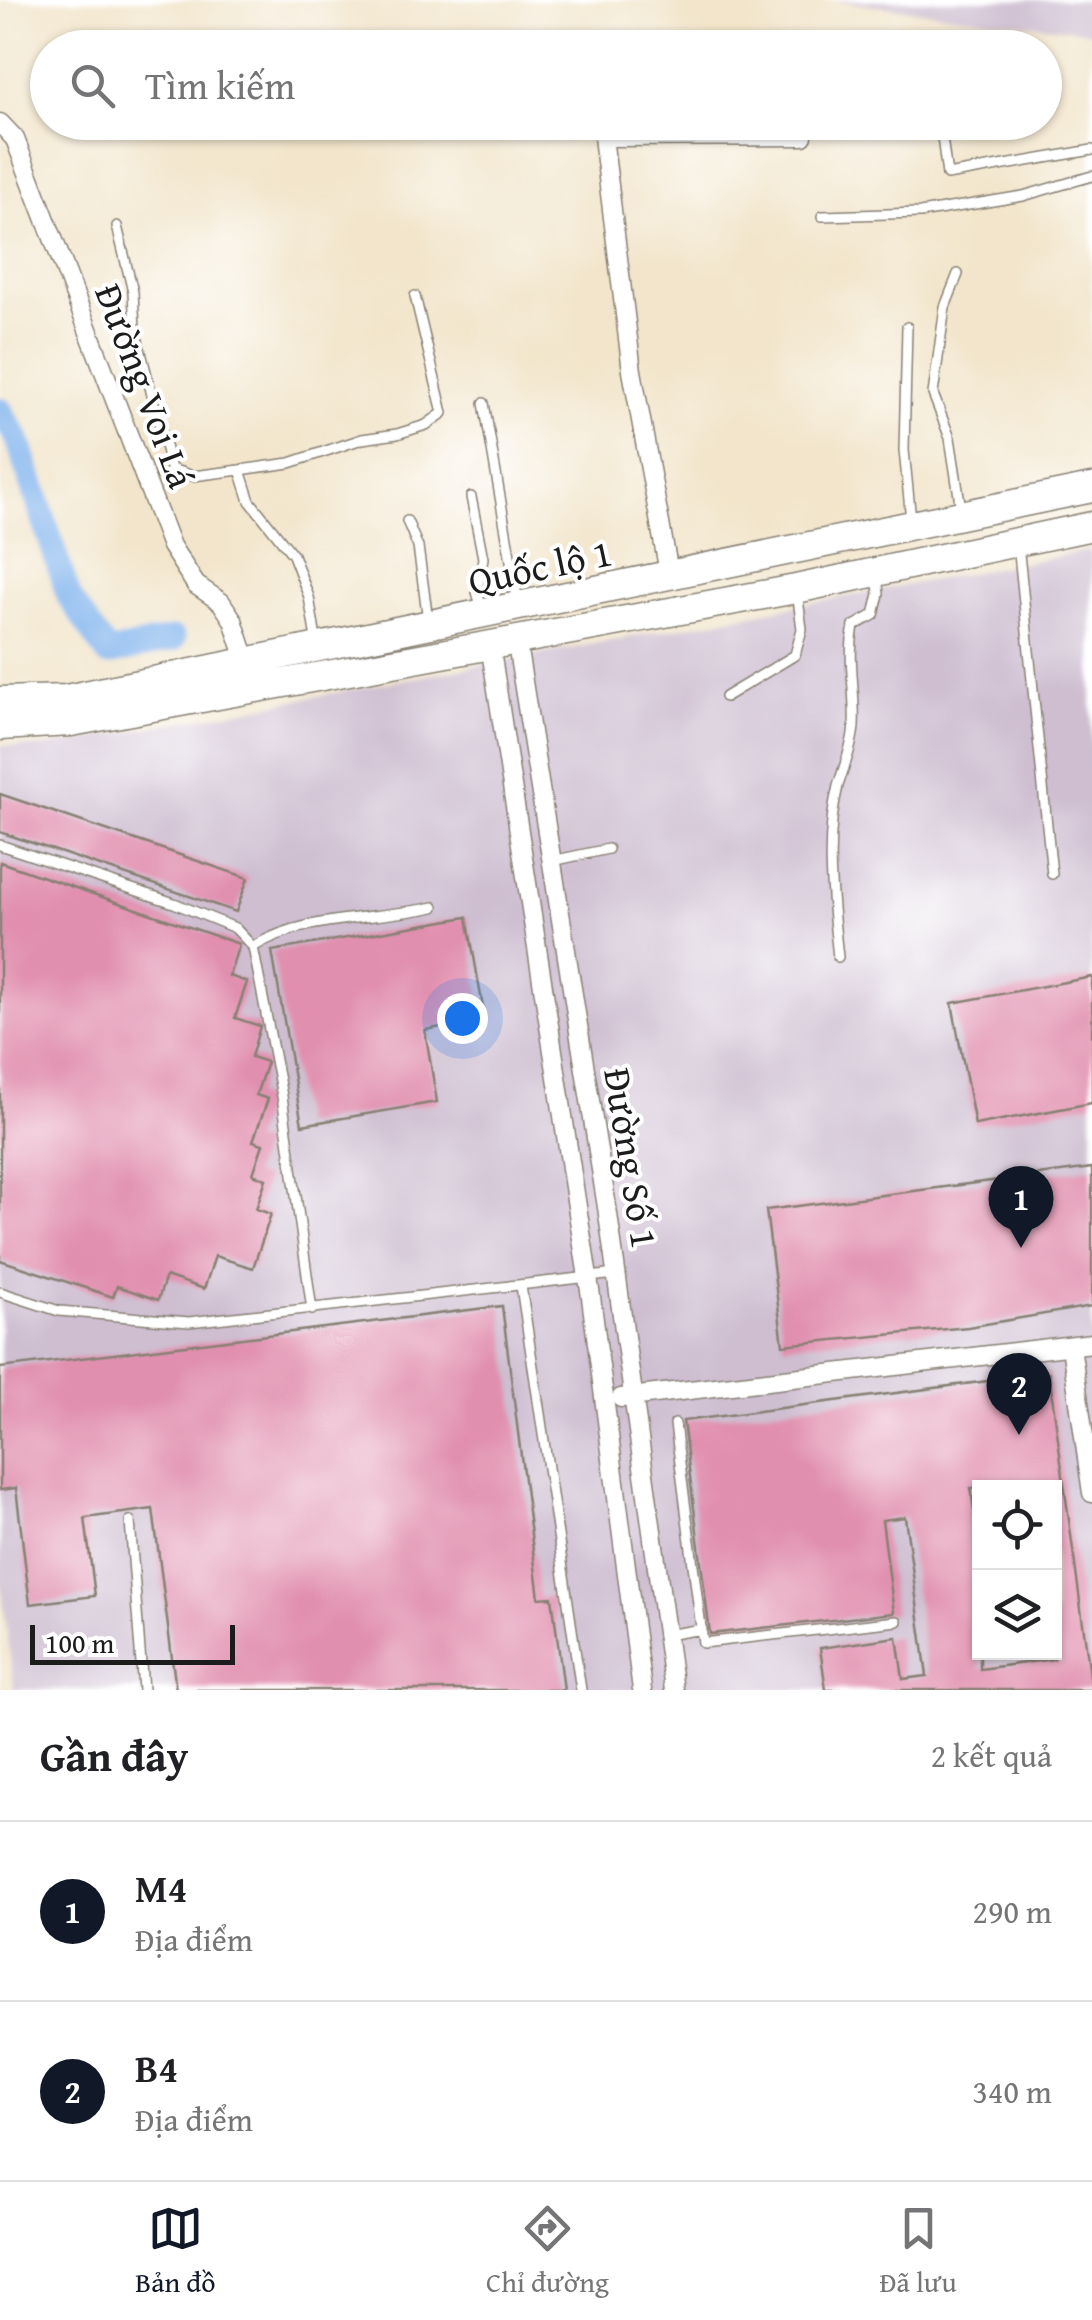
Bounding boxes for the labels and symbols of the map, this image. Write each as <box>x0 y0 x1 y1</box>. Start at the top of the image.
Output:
street label: Đường Voi Lá <box>81 276 211 496</box>
street label: Quốc lộ 1 <box>463 524 617 608</box>
your location <box>437 993 488 1044</box>
street label: Đường Số 1 <box>590 1064 674 1252</box>
pin: 1 <box>988 1166 1054 1248</box>
pin: 2 <box>986 1352 1052 1435</box>
scale bar <box>30 1620 235 1664</box>

